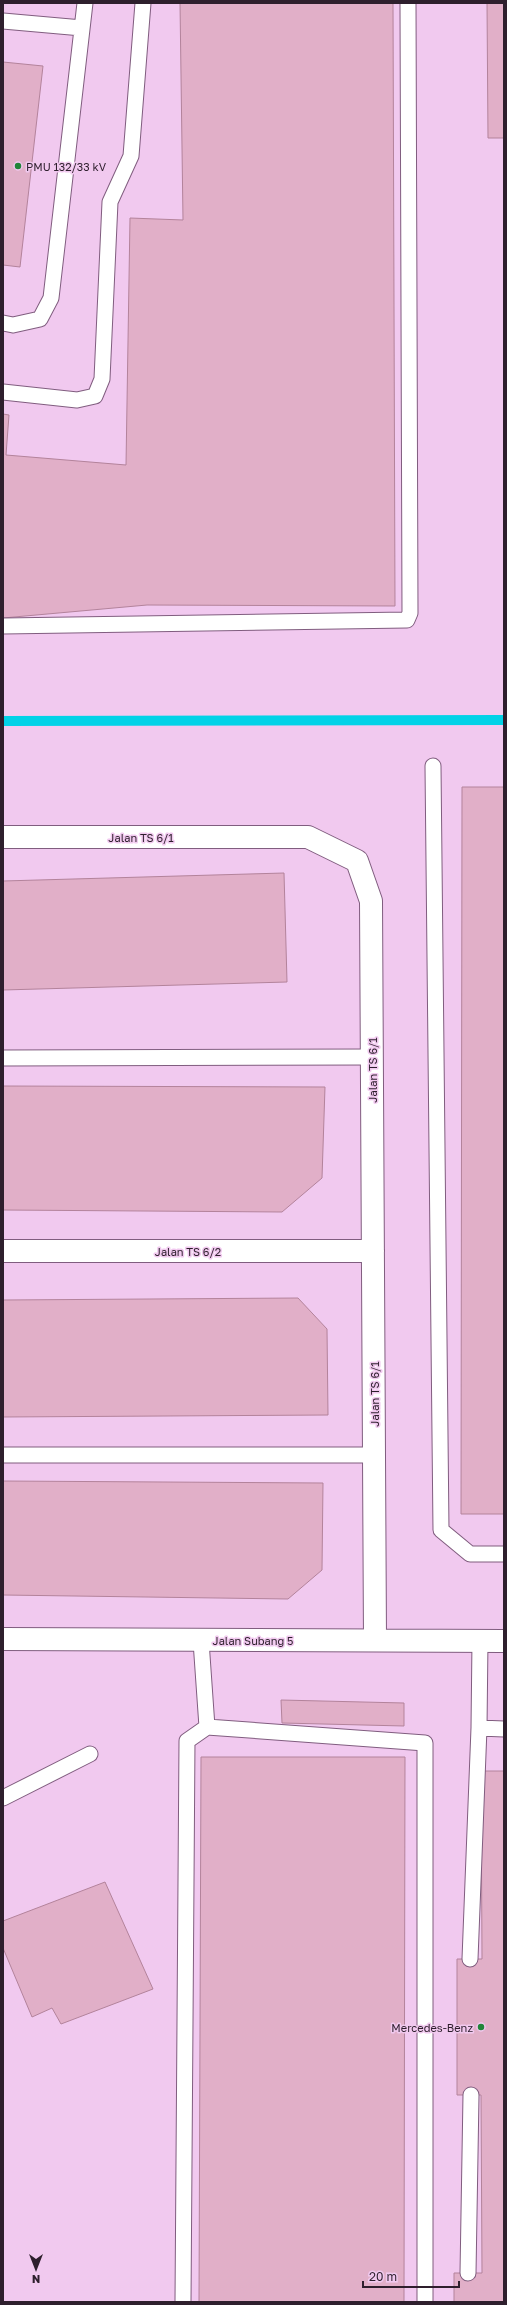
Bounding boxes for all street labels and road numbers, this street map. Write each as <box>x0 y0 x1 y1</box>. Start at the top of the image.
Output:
street label: Jalan TS 6/1 <box>108 831 174 844</box>
street label: Jalan TS 6/1 <box>366 1037 379 1103</box>
street label: Jalan TS 6/2 <box>155 1245 221 1258</box>
street label: Jalan TS 6/1 <box>368 1361 381 1427</box>
street label: Jalan Subang 5 <box>213 1634 293 1647</box>

